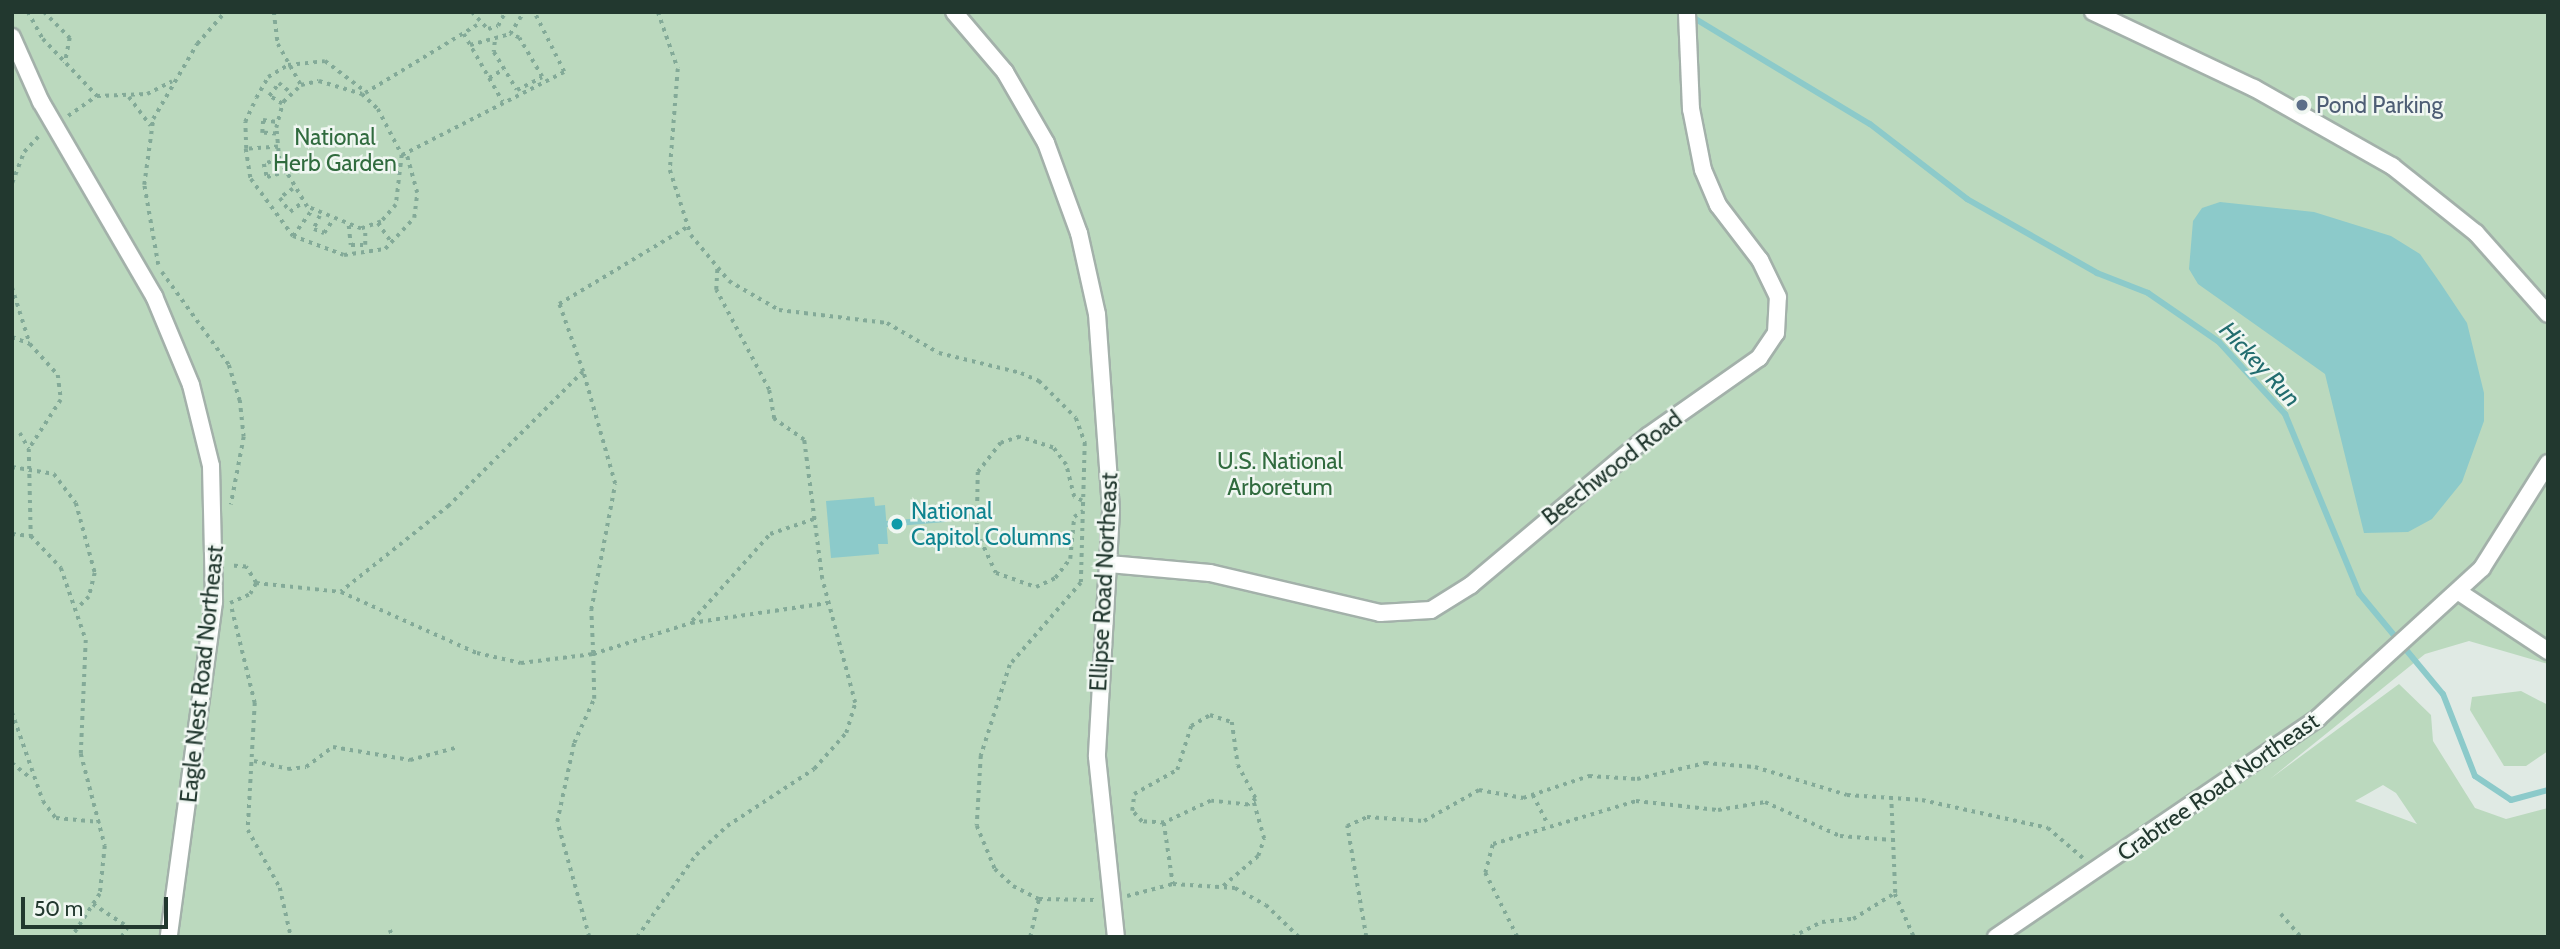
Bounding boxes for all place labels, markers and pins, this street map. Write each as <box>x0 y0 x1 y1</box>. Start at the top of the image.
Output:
place label: Pond Parking <box>2316 91 2443 119</box>
marker: Pond Parking <box>2294 97 2310 113</box>
place label: National Capitol Columns <box>911 497 1071 551</box>
marker: National Capitol Columns <box>889 516 905 532</box>

